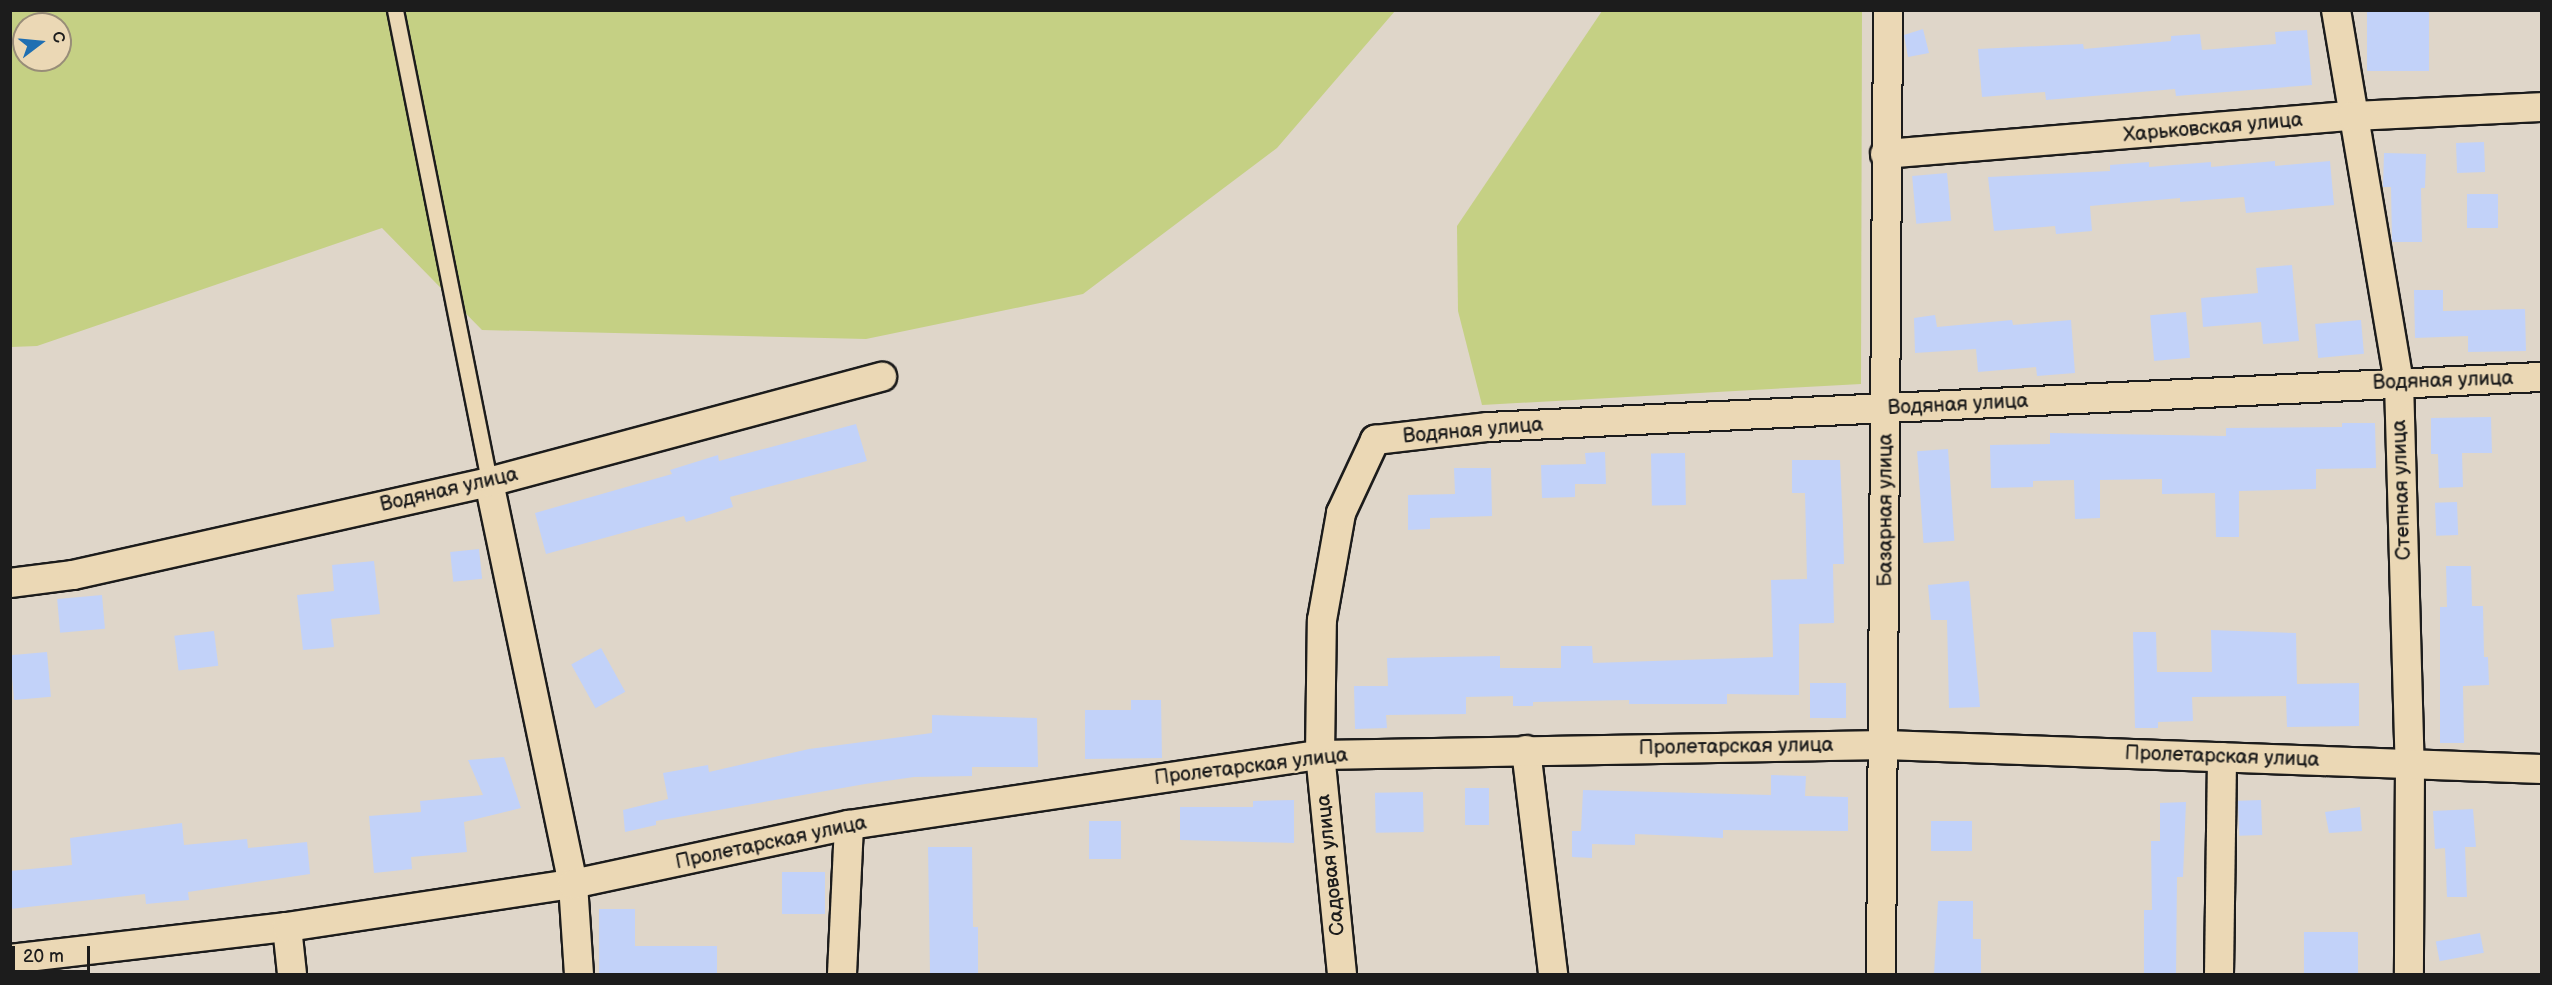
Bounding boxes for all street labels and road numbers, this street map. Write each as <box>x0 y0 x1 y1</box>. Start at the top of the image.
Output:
street label: Харьковская улица <box>2122 108 2304 148</box>
street label: Водяная улица <box>2372 367 2514 395</box>
street label: Водяная улица <box>1887 389 2029 421</box>
street label: Водяная улица <box>1402 413 1544 449</box>
street label: Степная улица <box>2388 419 2416 561</box>
street label: Базарная улица <box>1874 433 1898 587</box>
street label: Водяная улица <box>378 462 520 518</box>
street label: Пролетарская улица <box>1638 733 1834 761</box>
street label: Пролетарская улица <box>2124 742 2320 772</box>
street label: Пролетарская улица <box>1153 743 1349 791</box>
street label: Садовая улица <box>1312 793 1350 937</box>
street label: Пролетарская улица <box>673 811 869 875</box>

